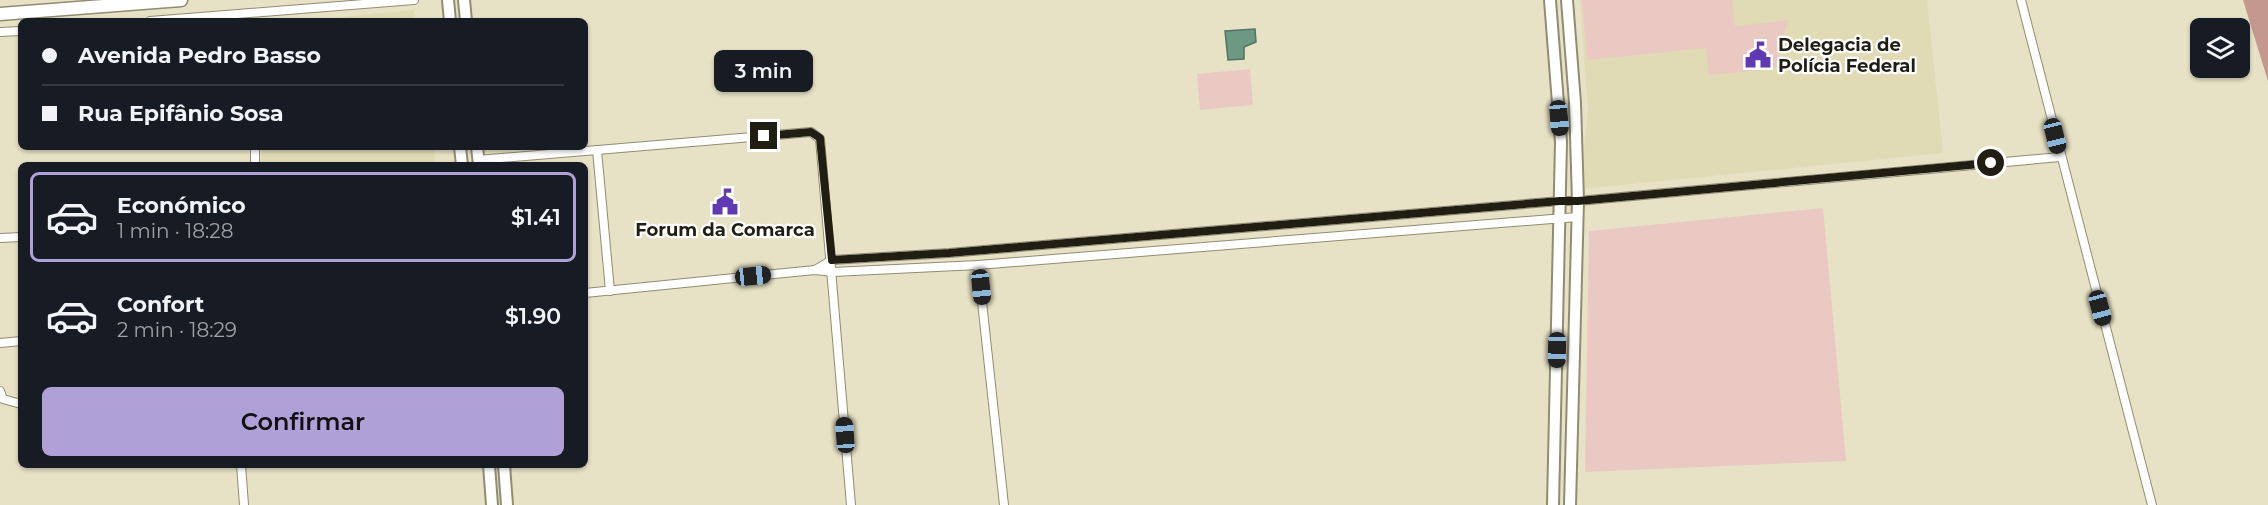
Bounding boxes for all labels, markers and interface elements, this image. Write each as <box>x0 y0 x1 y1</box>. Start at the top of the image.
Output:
map controls <box>2190 18 2250 78</box>
button: layers <box>2190 18 2250 78</box>
place label: Delegacia de Polícia Federal <box>1778 34 1916 77</box>
public building icon: Delegacia de Polícia Federal <box>1743 40 1773 70</box>
text: Avenida Pedro Basso <box>78 42 321 69</box>
callout: 3 min <box>714 49 813 91</box>
text: 3 min <box>735 59 792 83</box>
car <box>1548 99 1570 137</box>
text: Rua Epifânio Sosa <box>78 100 284 127</box>
car <box>2042 116 2068 156</box>
route end <box>750 122 777 149</box>
route start <box>1977 149 2004 176</box>
public building icon: Forum da Comarca <box>710 187 740 217</box>
icon: car <box>45 190 99 244</box>
text: Económico <box>117 192 246 219</box>
text: $1.41 <box>511 204 561 231</box>
text: 1 min · 18:28 <box>117 219 233 243</box>
place label: Forum da Comarca <box>635 219 815 241</box>
car <box>734 265 772 287</box>
car <box>970 268 992 306</box>
car <box>2087 288 2113 328</box>
icon: car <box>45 289 99 343</box>
text: Confort <box>117 291 204 318</box>
text: $1.90 <box>505 303 561 330</box>
text: 2 min · 18:29 <box>117 318 237 342</box>
car <box>1548 332 1566 368</box>
button: Confirmar <box>42 387 564 456</box>
car <box>835 416 855 454</box>

